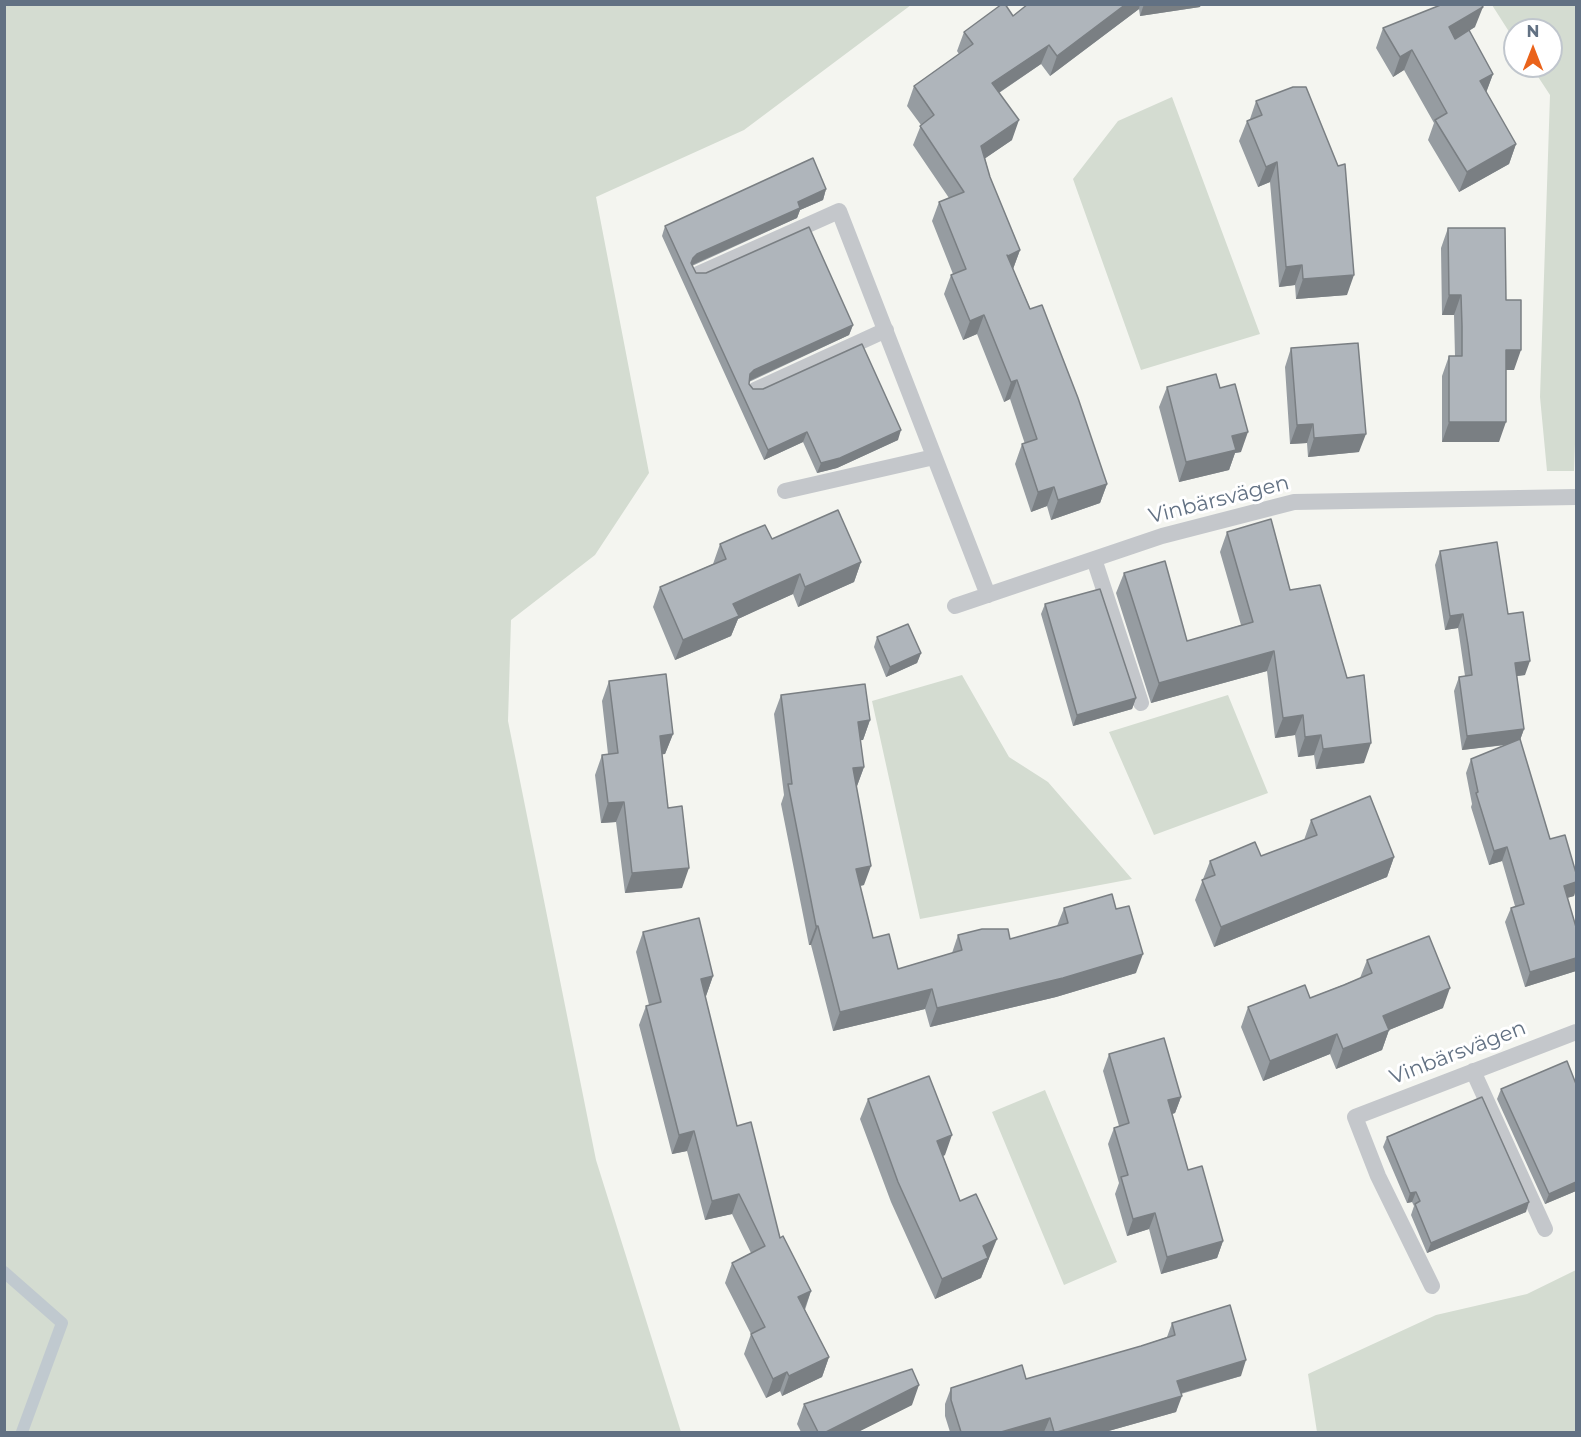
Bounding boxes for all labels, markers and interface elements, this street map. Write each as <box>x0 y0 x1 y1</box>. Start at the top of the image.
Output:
north arrow <box>1503 18 1563 78</box>
text: N <box>1527 22 1539 41</box>
street label: Vinbärsvägen <box>1146 470 1292 530</box>
street label: Vinbärsvägen <box>1386 1015 1530 1091</box>

